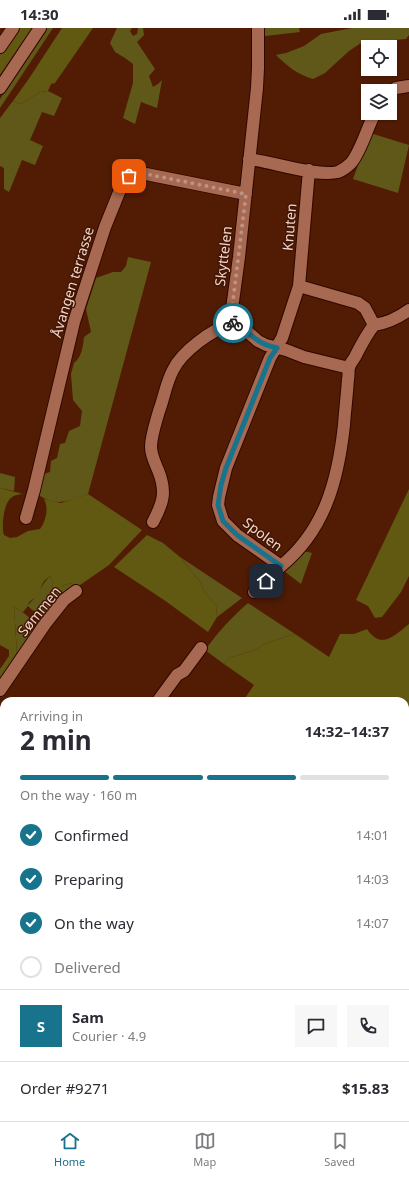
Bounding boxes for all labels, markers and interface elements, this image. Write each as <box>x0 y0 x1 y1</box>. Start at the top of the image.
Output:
text: 14:30 <box>20 4 59 24</box>
map controls <box>361 40 397 120</box>
button: locate <box>361 40 397 76</box>
button: layers <box>361 84 397 120</box>
pin <box>112 159 146 193</box>
icon: bag <box>118 165 140 187</box>
street label: Knuten <box>277 202 301 252</box>
street label: Åvangen terrasse <box>46 224 98 340</box>
street label: Skyttelen <box>210 225 236 287</box>
courier <box>213 303 253 343</box>
icon: bike <box>222 312 244 334</box>
street label: Spolen <box>239 513 287 555</box>
pin <box>249 564 283 598</box>
icon: home <box>255 570 277 592</box>
street label: Sømmen <box>13 582 65 640</box>
text: Arriving in <box>20 707 83 725</box>
text: 14:32–14:37 <box>304 721 389 741</box>
text: 2 min <box>20 722 92 758</box>
text: On the way · 160 m <box>20 786 137 804</box>
icon: check <box>20 824 42 846</box>
text: Confirmed <box>54 825 129 845</box>
text: 14:01 <box>356 826 389 844</box>
icon: check <box>20 868 42 890</box>
text: Preparing <box>54 869 124 889</box>
text: 14:03 <box>356 870 389 888</box>
icon: check <box>20 912 42 934</box>
text: On the way <box>54 913 134 933</box>
text: 14:07 <box>356 914 389 932</box>
text: Delivered <box>54 957 121 977</box>
button: chat <box>295 1005 337 1047</box>
button: phone <box>347 1005 389 1047</box>
text: Sam <box>72 1007 104 1027</box>
text: S <box>37 1016 45 1036</box>
text: Courier · 4.9 <box>72 1027 146 1045</box>
text: Order #9271 <box>20 1078 109 1098</box>
text: $15.83 <box>342 1078 389 1098</box>
tab: Home <box>54 1130 85 1169</box>
tab: Map <box>193 1130 216 1169</box>
tab: Saved <box>324 1130 355 1169</box>

